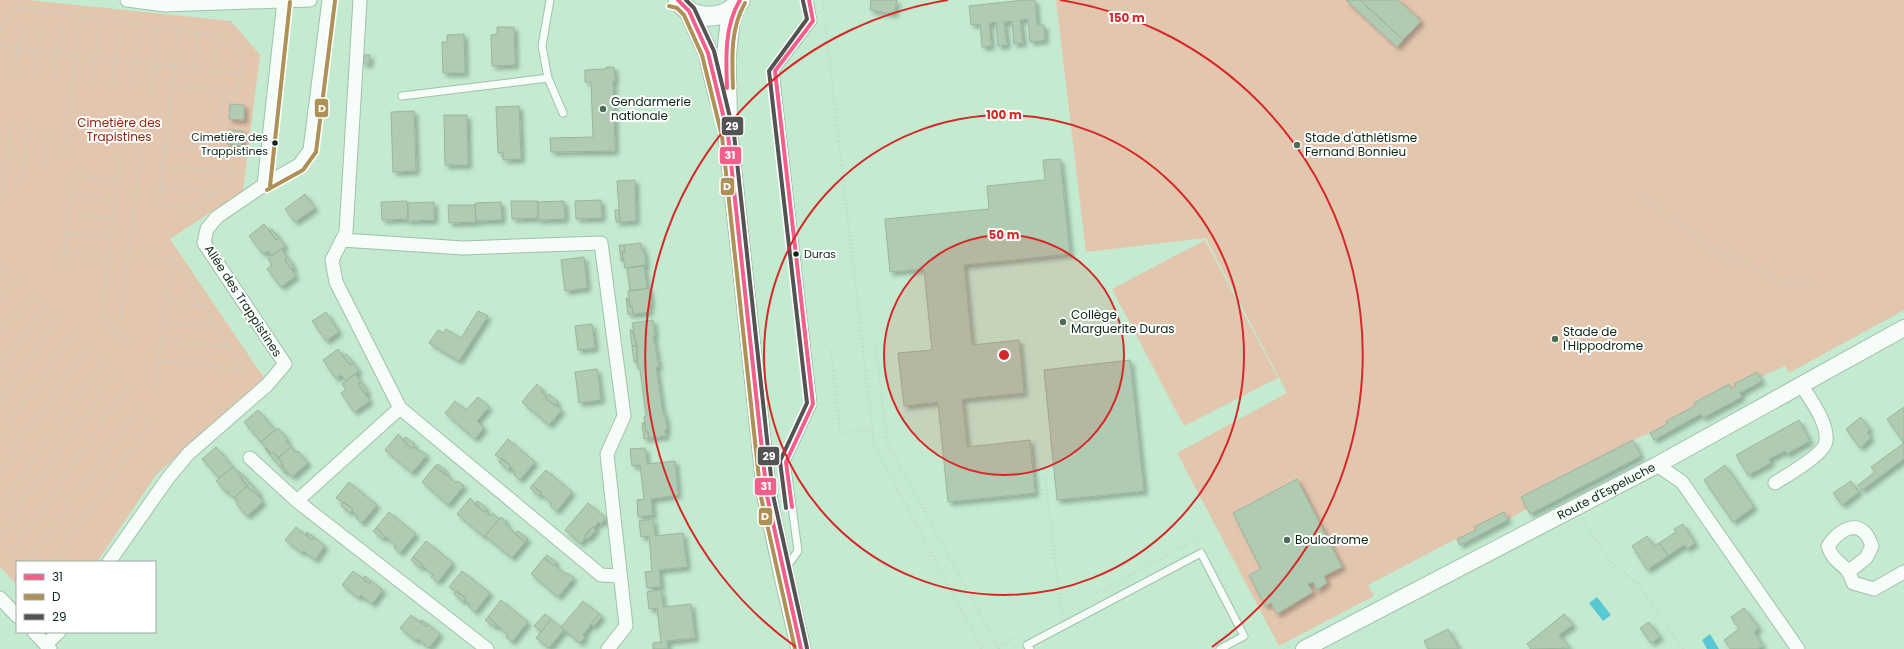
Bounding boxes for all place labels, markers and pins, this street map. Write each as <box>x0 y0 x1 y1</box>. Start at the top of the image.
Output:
place label: Gendarmerie nationale <box>611 93 691 124</box>
marker: Gendarmerie nationale <box>598 104 608 114</box>
place label: Cimetière des Trappistines <box>191 129 268 159</box>
place label: Stade d'athlétisme Fernand Bonnieu <box>1305 129 1417 160</box>
marker: Cimetière des Trappistines <box>270 138 280 148</box>
marker: Stade d'athlétisme Fernand Bonnieu <box>1292 140 1302 150</box>
place label: Duras <box>804 246 836 262</box>
marker: Duras <box>791 249 801 259</box>
place label: Collège Marguerite Duras <box>1071 306 1175 337</box>
marker: Collège Marguerite Duras <box>1058 317 1068 327</box>
place label: Stade de l'Hippodrome <box>1563 323 1643 354</box>
marker: Stade de l'Hippodrome <box>1550 334 1560 344</box>
centre of rings <box>997 348 1011 362</box>
place label: Boulodrome <box>1295 531 1368 548</box>
marker: Boulodrome <box>1282 535 1292 545</box>

